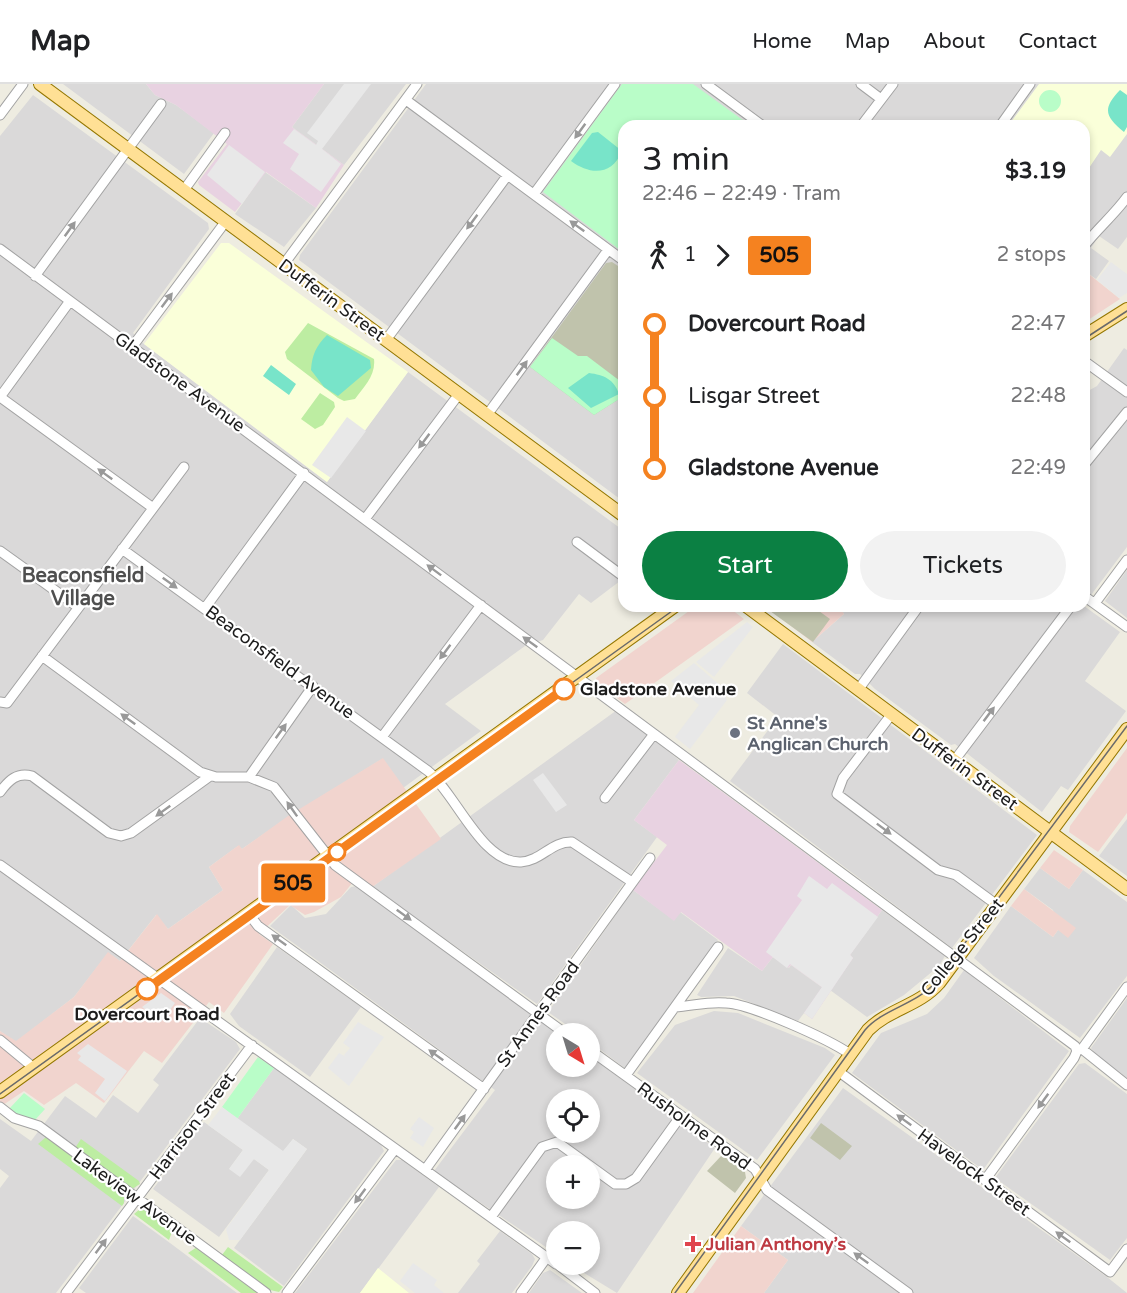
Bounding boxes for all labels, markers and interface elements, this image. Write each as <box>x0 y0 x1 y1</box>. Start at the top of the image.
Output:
text: Map <box>30 24 90 58</box>
text: Home <box>752 29 812 54</box>
text: Map <box>845 29 890 54</box>
text: About <box>923 29 985 54</box>
text: Contact <box>1018 29 1097 54</box>
one-way arrow <box>574 123 586 139</box>
text: 3 min <box>642 140 730 179</box>
text: $3.19 <box>1005 158 1066 184</box>
text: 22:46 – 22:49 · Tram <box>642 182 841 206</box>
one-way arrow <box>466 214 478 230</box>
one-way arrow <box>569 220 585 232</box>
one-way arrow <box>64 221 76 237</box>
icon: walk <box>642 239 675 272</box>
icon: forward <box>706 239 739 272</box>
text: 1 <box>684 243 697 267</box>
text: 505 <box>760 243 799 268</box>
text: 2 stops <box>997 243 1066 267</box>
street label: Dufferin Street <box>274 254 390 346</box>
one-way arrow <box>161 293 173 308</box>
text: Dovercourt Road <box>688 311 866 337</box>
text: 22:47 <box>1011 312 1066 336</box>
street label: Gladstone Avenue <box>110 327 250 437</box>
one-way arrow <box>515 360 527 375</box>
text: Lisgar Street <box>688 383 820 409</box>
text: 22:48 <box>1011 384 1066 408</box>
one-way arrow <box>417 433 430 449</box>
text: Gladstone Avenue <box>688 455 879 481</box>
text: 22:49 <box>1011 456 1066 480</box>
one-way arrow <box>98 468 113 480</box>
button: Start <box>642 531 848 600</box>
button: Tickets <box>860 531 1066 600</box>
district label: Beaconsfield Village <box>22 564 144 611</box>
one-way arrow <box>426 565 441 577</box>
one-way arrow <box>161 577 177 589</box>
street label: Beaconsfield Avenue <box>201 600 359 724</box>
one-way arrow <box>522 636 538 648</box>
one-way arrow <box>439 643 451 659</box>
marker: Gladstone Avenue <box>553 678 575 700</box>
place label: Gladstone Avenue <box>580 678 736 700</box>
one-way arrow <box>983 707 995 722</box>
place label: St Anne's Anglican Church <box>747 712 889 755</box>
one-way arrow <box>121 714 136 726</box>
street label: Dufferin Street <box>907 723 1023 815</box>
one-way arrow <box>274 724 286 739</box>
marker: St Anne's Anglican Church <box>728 726 742 740</box>
one-way arrow <box>286 802 298 818</box>
one-way arrow <box>156 805 172 817</box>
one-way arrow <box>876 823 892 835</box>
unlabelled marker <box>328 843 346 861</box>
line badge: 505 <box>258 864 328 902</box>
text: 505 <box>273 871 313 896</box>
street label: College Street <box>916 893 1008 1001</box>
one-way arrow <box>395 909 411 921</box>
one-way arrow <box>271 934 287 946</box>
street label: St Annes Road <box>492 956 584 1072</box>
marker: Dovercourt Road <box>136 978 158 1000</box>
place label: Dovercourt Road <box>74 1003 220 1025</box>
north arrow <box>546 1023 600 1077</box>
map controls <box>546 1023 600 1275</box>
one-way arrow <box>429 1049 445 1061</box>
street label: Harrison Street <box>145 1068 240 1184</box>
street label: Rusholme Road <box>633 1077 755 1175</box>
button: locate <box>546 1089 600 1143</box>
one-way arrow <box>1037 1092 1049 1108</box>
one-way arrow <box>453 1115 465 1130</box>
one-way arrow <box>897 1115 912 1127</box>
street label: Havelock Street <box>913 1124 1035 1220</box>
street label: Lakeview Avenue <box>69 1145 201 1249</box>
button: + <box>546 1155 600 1209</box>
one-way arrow <box>354 1187 366 1203</box>
button: − <box>546 1221 600 1275</box>
one-way arrow <box>1056 1231 1072 1243</box>
place label: Julian Anthony’s <box>705 1233 846 1255</box>
marker: Julian Anthony’s <box>684 1235 702 1253</box>
one-way arrow <box>95 1238 108 1254</box>
one-way arrow <box>853 1253 868 1265</box>

